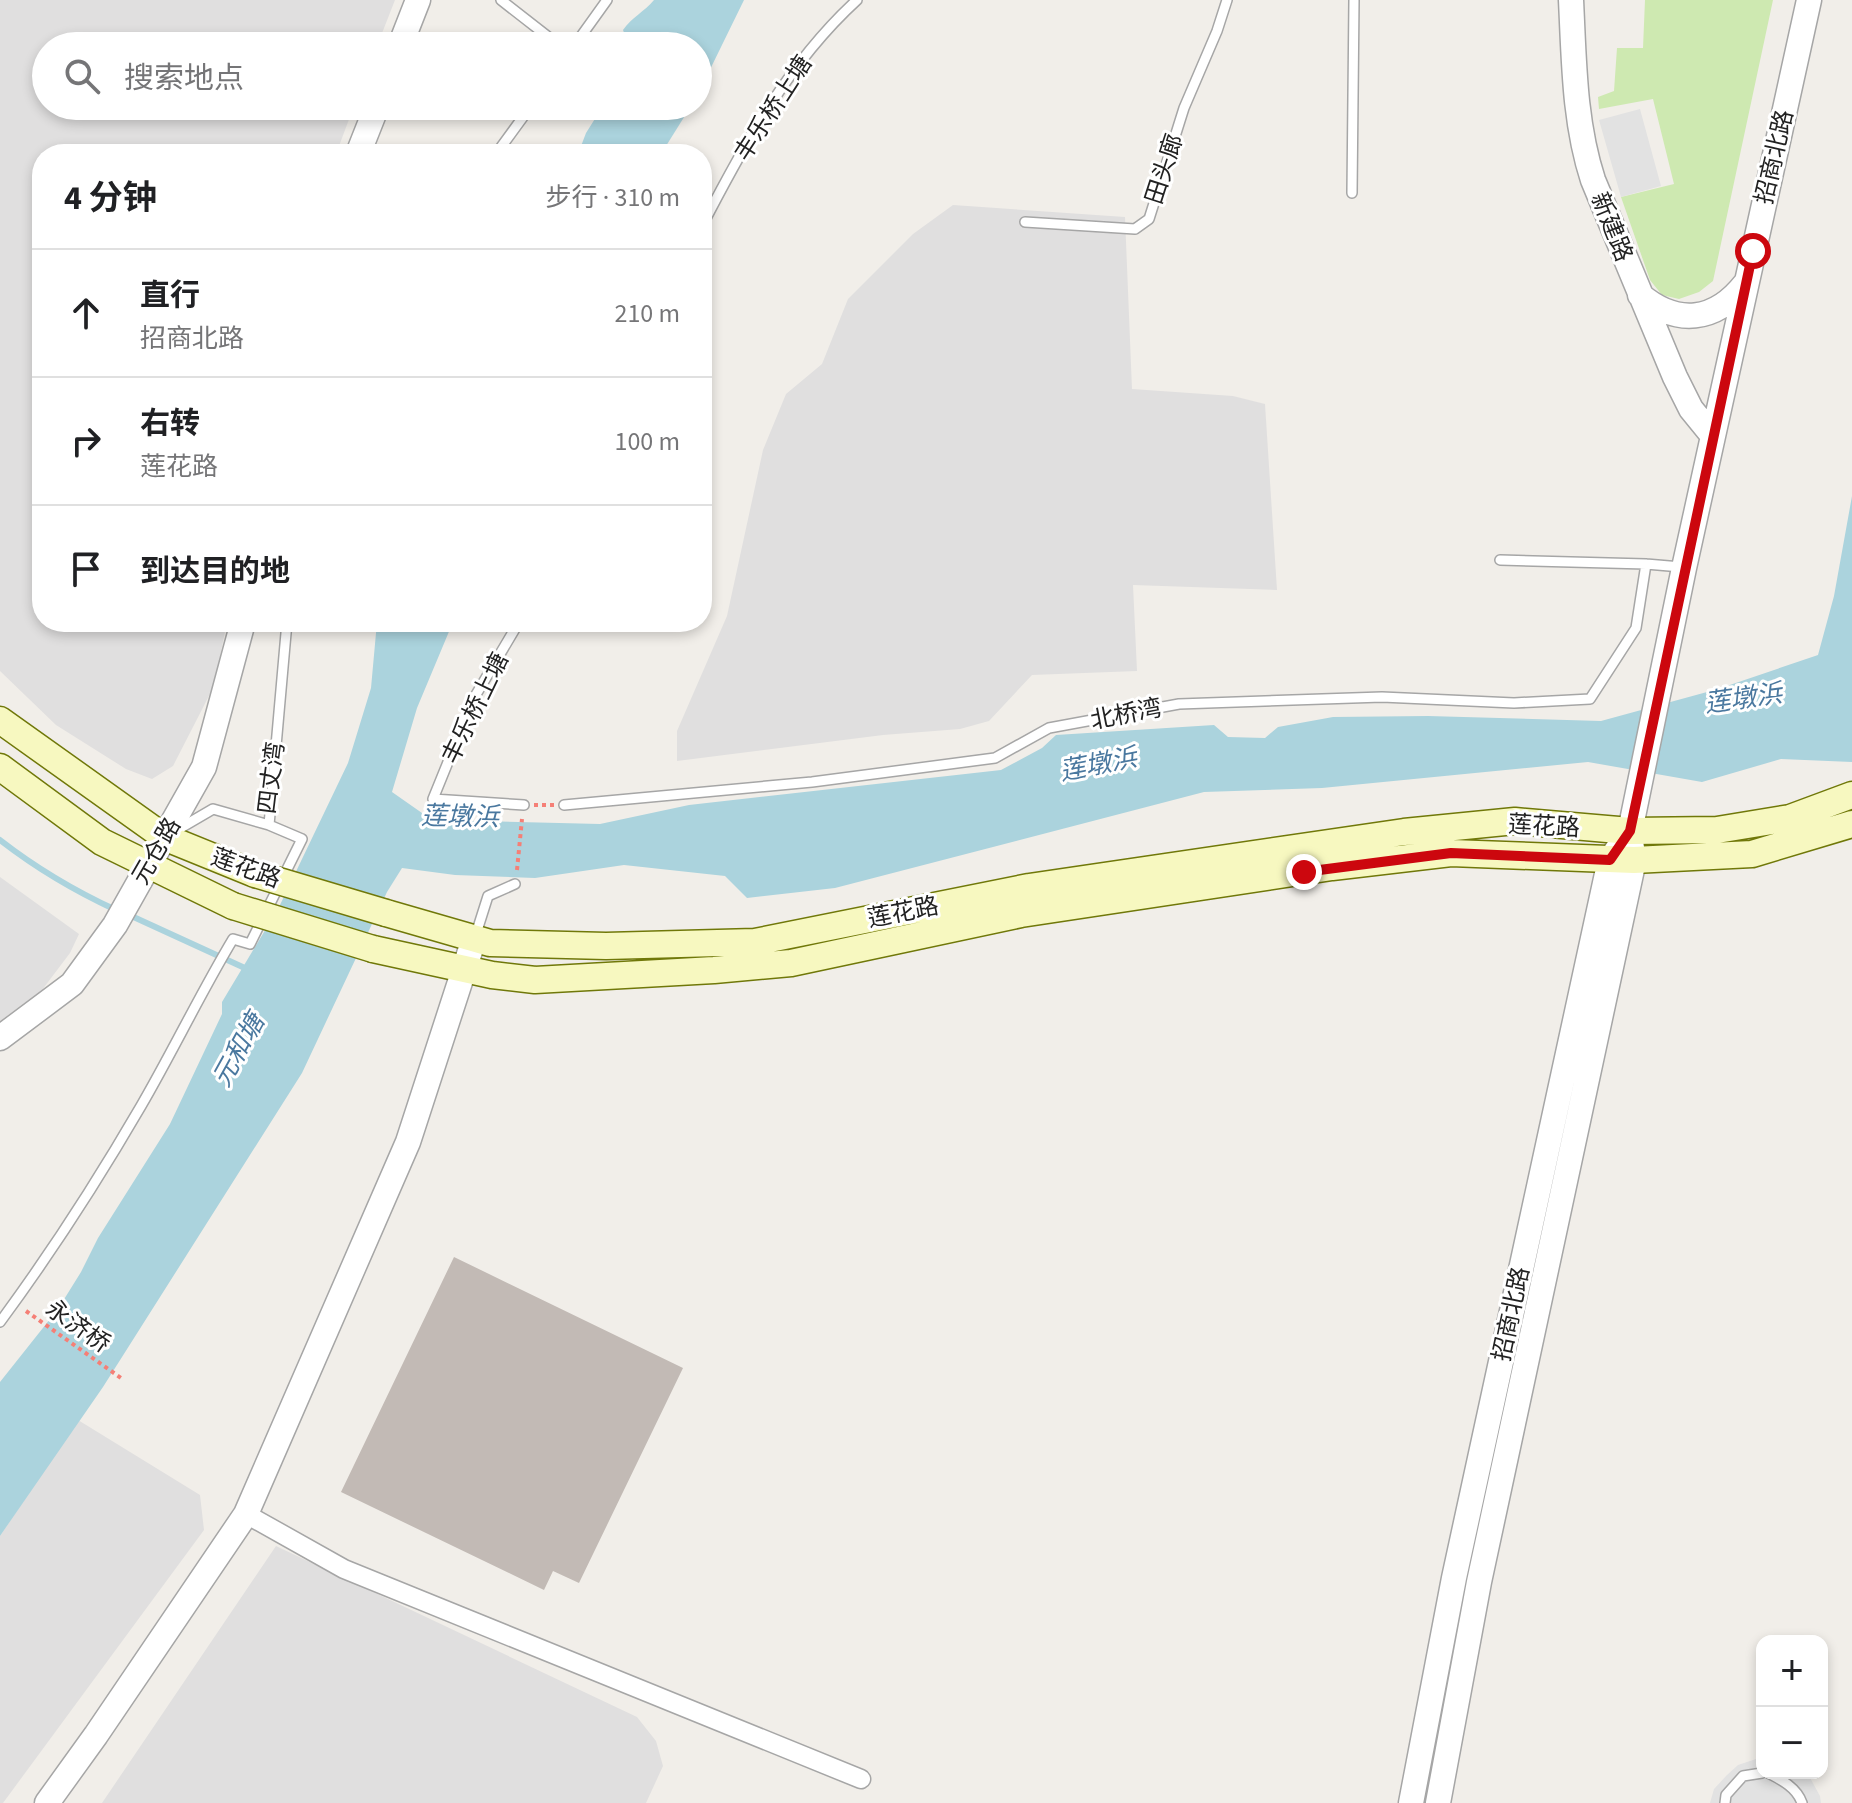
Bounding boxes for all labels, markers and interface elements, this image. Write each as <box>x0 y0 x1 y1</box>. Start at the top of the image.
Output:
search box <box>32 32 712 120</box>
street label: 丰乐桥上塘 <box>726 48 821 168</box>
icon: search <box>60 54 104 98</box>
text: 搜索地点 <box>124 57 244 100</box>
street label: 招商北路 <box>1747 106 1802 208</box>
street label: 田头廊 <box>1137 130 1192 209</box>
text: 4 分钟 <box>64 174 157 223</box>
text: 步行 · 310 m <box>546 179 680 216</box>
street label: 新建路 <box>1582 187 1641 267</box>
route start <box>1735 233 1771 269</box>
text: 直行 <box>140 274 200 317</box>
icon: ahead <box>64 291 108 335</box>
text: 210 m <box>614 295 680 332</box>
text: 招商北路 <box>140 320 244 357</box>
text: 右转 <box>140 402 200 445</box>
icon: right <box>64 419 108 463</box>
text: 100 m <box>614 423 680 460</box>
text: 莲花路 <box>140 448 218 485</box>
icon: arrive <box>64 547 108 591</box>
text: 到达目的地 <box>140 550 290 593</box>
street label: 丰乐桥上塘 <box>433 647 517 770</box>
water label: 莲墩浜 <box>1702 674 1786 722</box>
street label: 北桥湾 <box>1087 690 1165 739</box>
water label: 莲墩浜 <box>1056 739 1142 790</box>
street label: 四丈湾 <box>250 740 293 816</box>
water label: 莲墩浜 <box>421 797 501 836</box>
street label: 莲花路 <box>1507 807 1581 846</box>
street label: 元仓路 <box>123 811 190 891</box>
street label: 莲花路 <box>206 840 286 897</box>
route end <box>1286 854 1322 890</box>
street label: 莲花路 <box>864 888 942 937</box>
water label: 元和塘 <box>203 1004 275 1093</box>
street label: 招商北路 <box>1484 1264 1539 1365</box>
street label: 永济桥 <box>38 1291 117 1361</box>
map controls <box>1756 1635 1828 1779</box>
button: + <box>1756 1635 1828 1707</box>
button: − <box>1756 1707 1828 1779</box>

